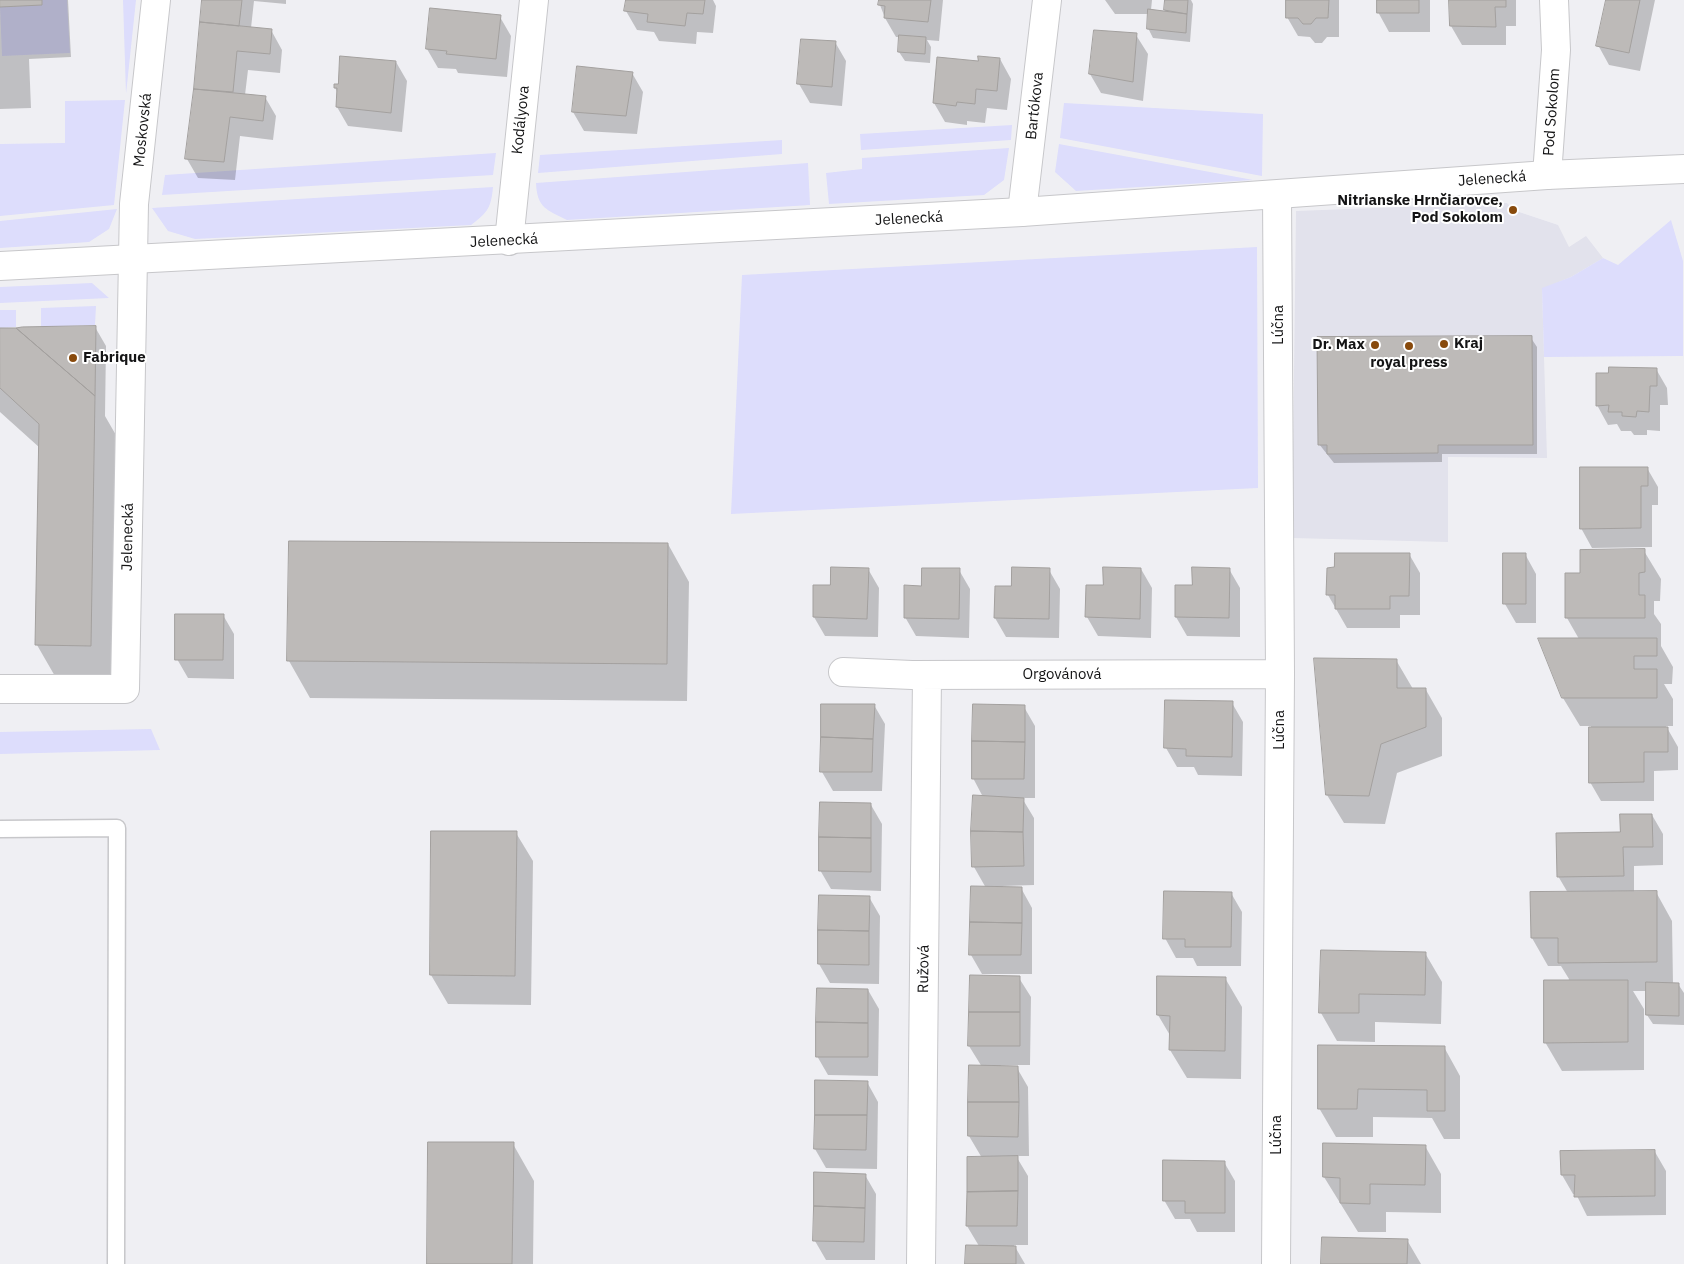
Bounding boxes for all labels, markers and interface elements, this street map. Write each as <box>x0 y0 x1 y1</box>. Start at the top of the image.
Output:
street label: Pod Sokolom <box>1540 67 1564 157</box>
street label: Bartókova <box>1022 71 1048 141</box>
street label: Kodályova <box>508 85 534 155</box>
street label: Moskovská <box>130 92 156 168</box>
street label: Jelenecká <box>1457 168 1527 190</box>
place label: Nitrianske Hrnčiarovce, Pod Sokolom <box>1337 192 1503 227</box>
marker: Nitrianske Hrnčiarovce, Pod Sokolom <box>1507 204 1519 216</box>
street label: Jelenecká <box>874 208 944 230</box>
street label: Jelenecká <box>469 230 539 252</box>
street label: Lúčna <box>1270 305 1288 345</box>
place label: Kraj <box>1454 335 1483 353</box>
place label: Dr. Max <box>1312 336 1365 354</box>
marker: Kraj <box>1438 338 1450 350</box>
marker: Dr. Max <box>1369 339 1381 351</box>
marker: royal press <box>1403 340 1415 352</box>
place label: Fabrique <box>83 349 146 367</box>
marker: Fabrique <box>67 352 79 364</box>
place label: royal press <box>1370 354 1448 372</box>
street label: Jelenecká <box>118 503 138 571</box>
street label: Orgovánová <box>1022 666 1102 684</box>
street label: Lúčna <box>1271 710 1289 750</box>
street label: Ružová <box>915 945 933 993</box>
street label: Lúčna <box>1268 1115 1286 1155</box>

